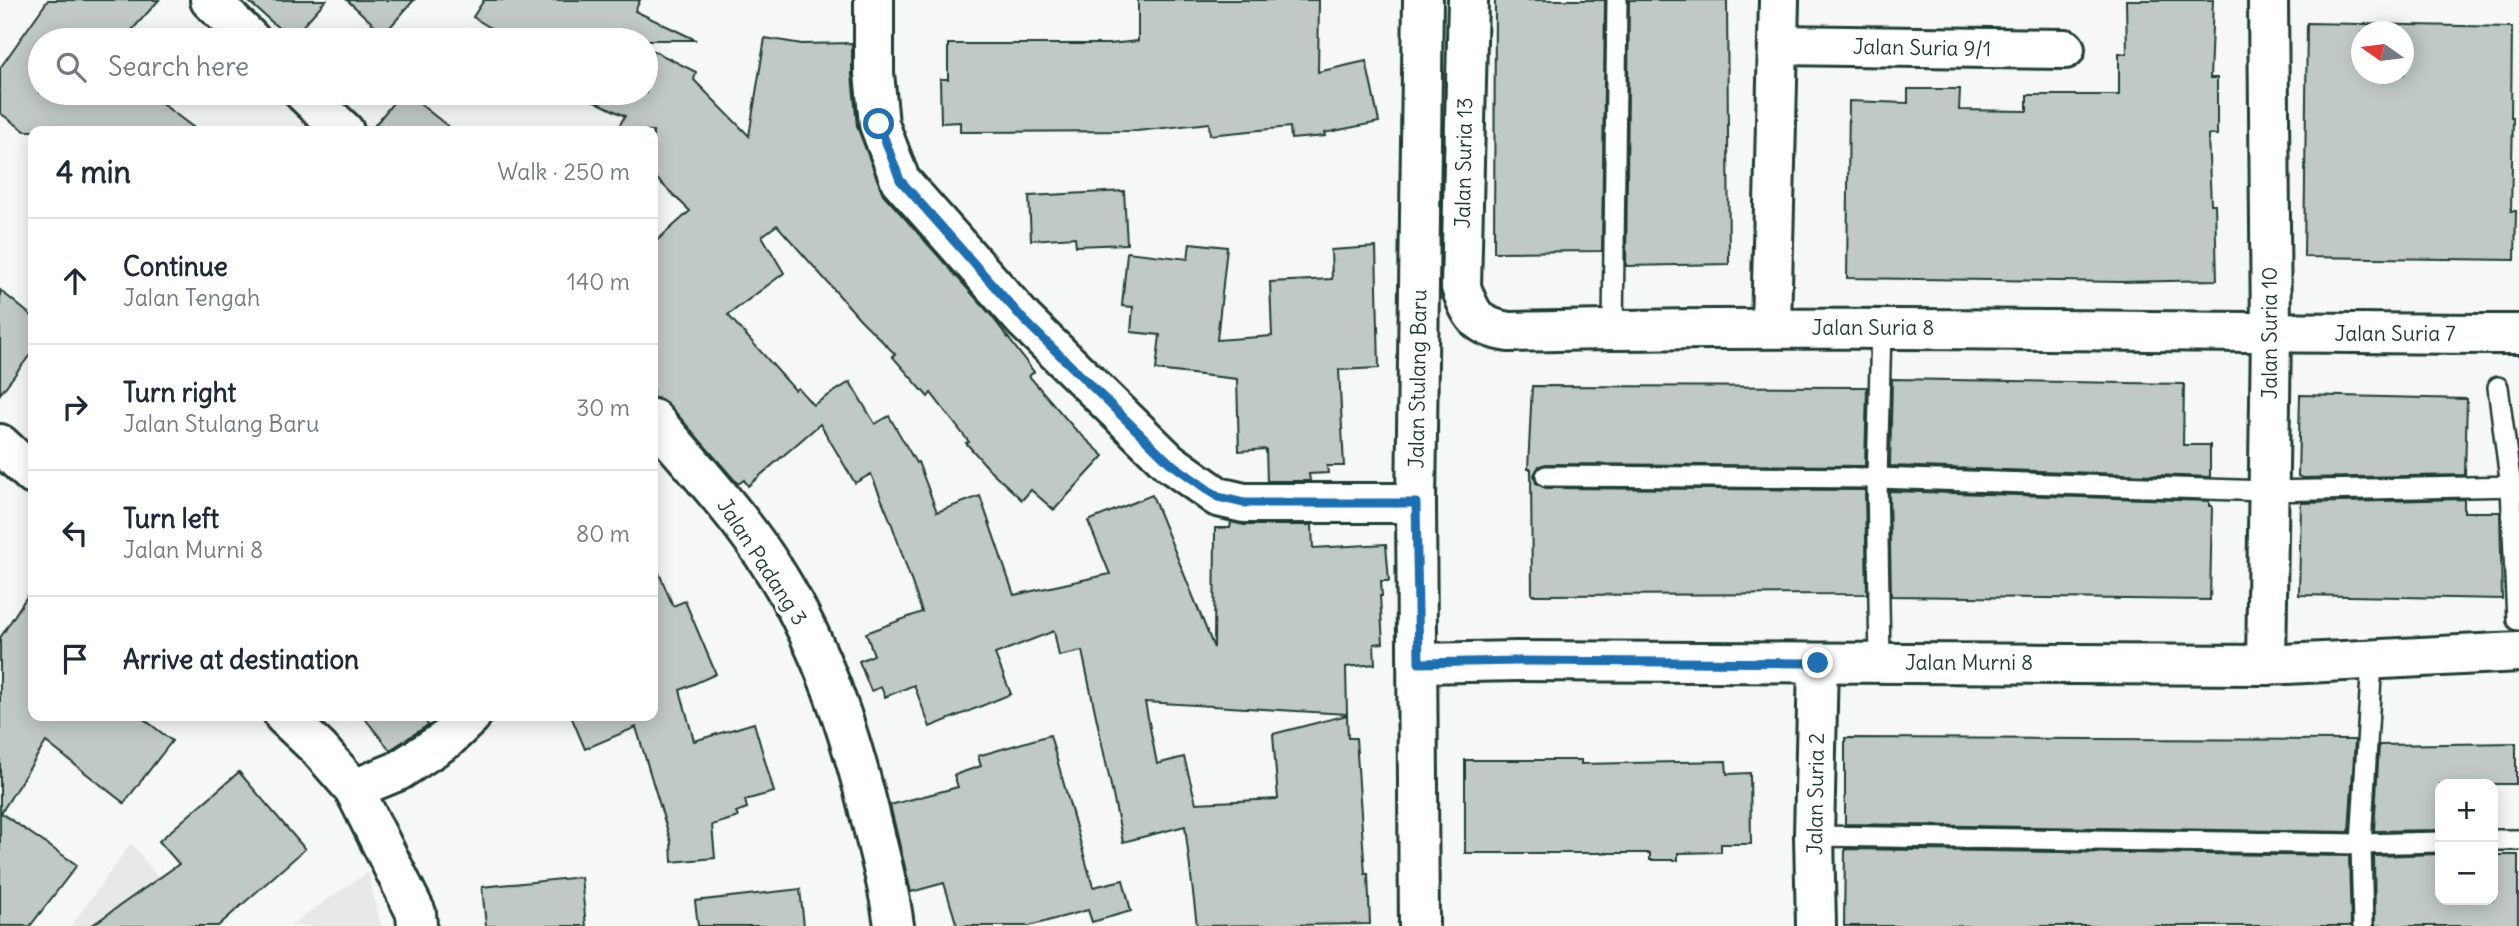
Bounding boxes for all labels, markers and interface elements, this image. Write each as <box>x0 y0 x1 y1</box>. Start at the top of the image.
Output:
north arrow <box>2351 21 2414 84</box>
search box <box>28 28 658 105</box>
street label: Jalan Suria 9/1 <box>1853 33 1991 62</box>
icon: search <box>52 48 90 86</box>
text: Search here <box>108 50 249 83</box>
street label: Jalan Suria 13 <box>1449 97 1478 229</box>
route start <box>863 108 894 139</box>
text: 4 min <box>56 153 131 191</box>
text: Walk · 250 m <box>497 157 630 186</box>
text: Continue <box>123 250 228 283</box>
icon: ahead <box>56 262 94 300</box>
text: 140 m <box>567 267 630 296</box>
street label: Jalan Suria 10 <box>2256 267 2283 399</box>
text: Jalan Tengah <box>123 283 260 312</box>
street label: Jalan Stulang Baru <box>1402 289 1433 469</box>
street label: Jalan Suria 8 <box>1812 314 1934 341</box>
street label: Jalan Suria 7 <box>2335 320 2455 347</box>
text: Turn right <box>123 376 236 409</box>
icon: right <box>56 388 94 426</box>
text: 30 m <box>576 393 630 422</box>
text: Jalan Stulang Baru <box>123 409 319 438</box>
street label: Jalan Padang 3 <box>711 493 813 630</box>
text: Turn left <box>123 502 219 535</box>
icon: left <box>56 514 94 552</box>
text: 80 m <box>576 519 630 548</box>
text: Jalan Murni 8 <box>123 535 263 564</box>
icon: arrive <box>56 640 94 678</box>
text: Arrive at destination <box>123 643 359 676</box>
route end <box>1802 647 1833 678</box>
street label: Jalan Murni 8 <box>1905 649 2033 676</box>
street label: Jalan Suria 2 <box>1801 733 1830 855</box>
map controls <box>2435 779 2498 905</box>
button: + <box>2435 779 2498 842</box>
button: − <box>2435 842 2498 905</box>

